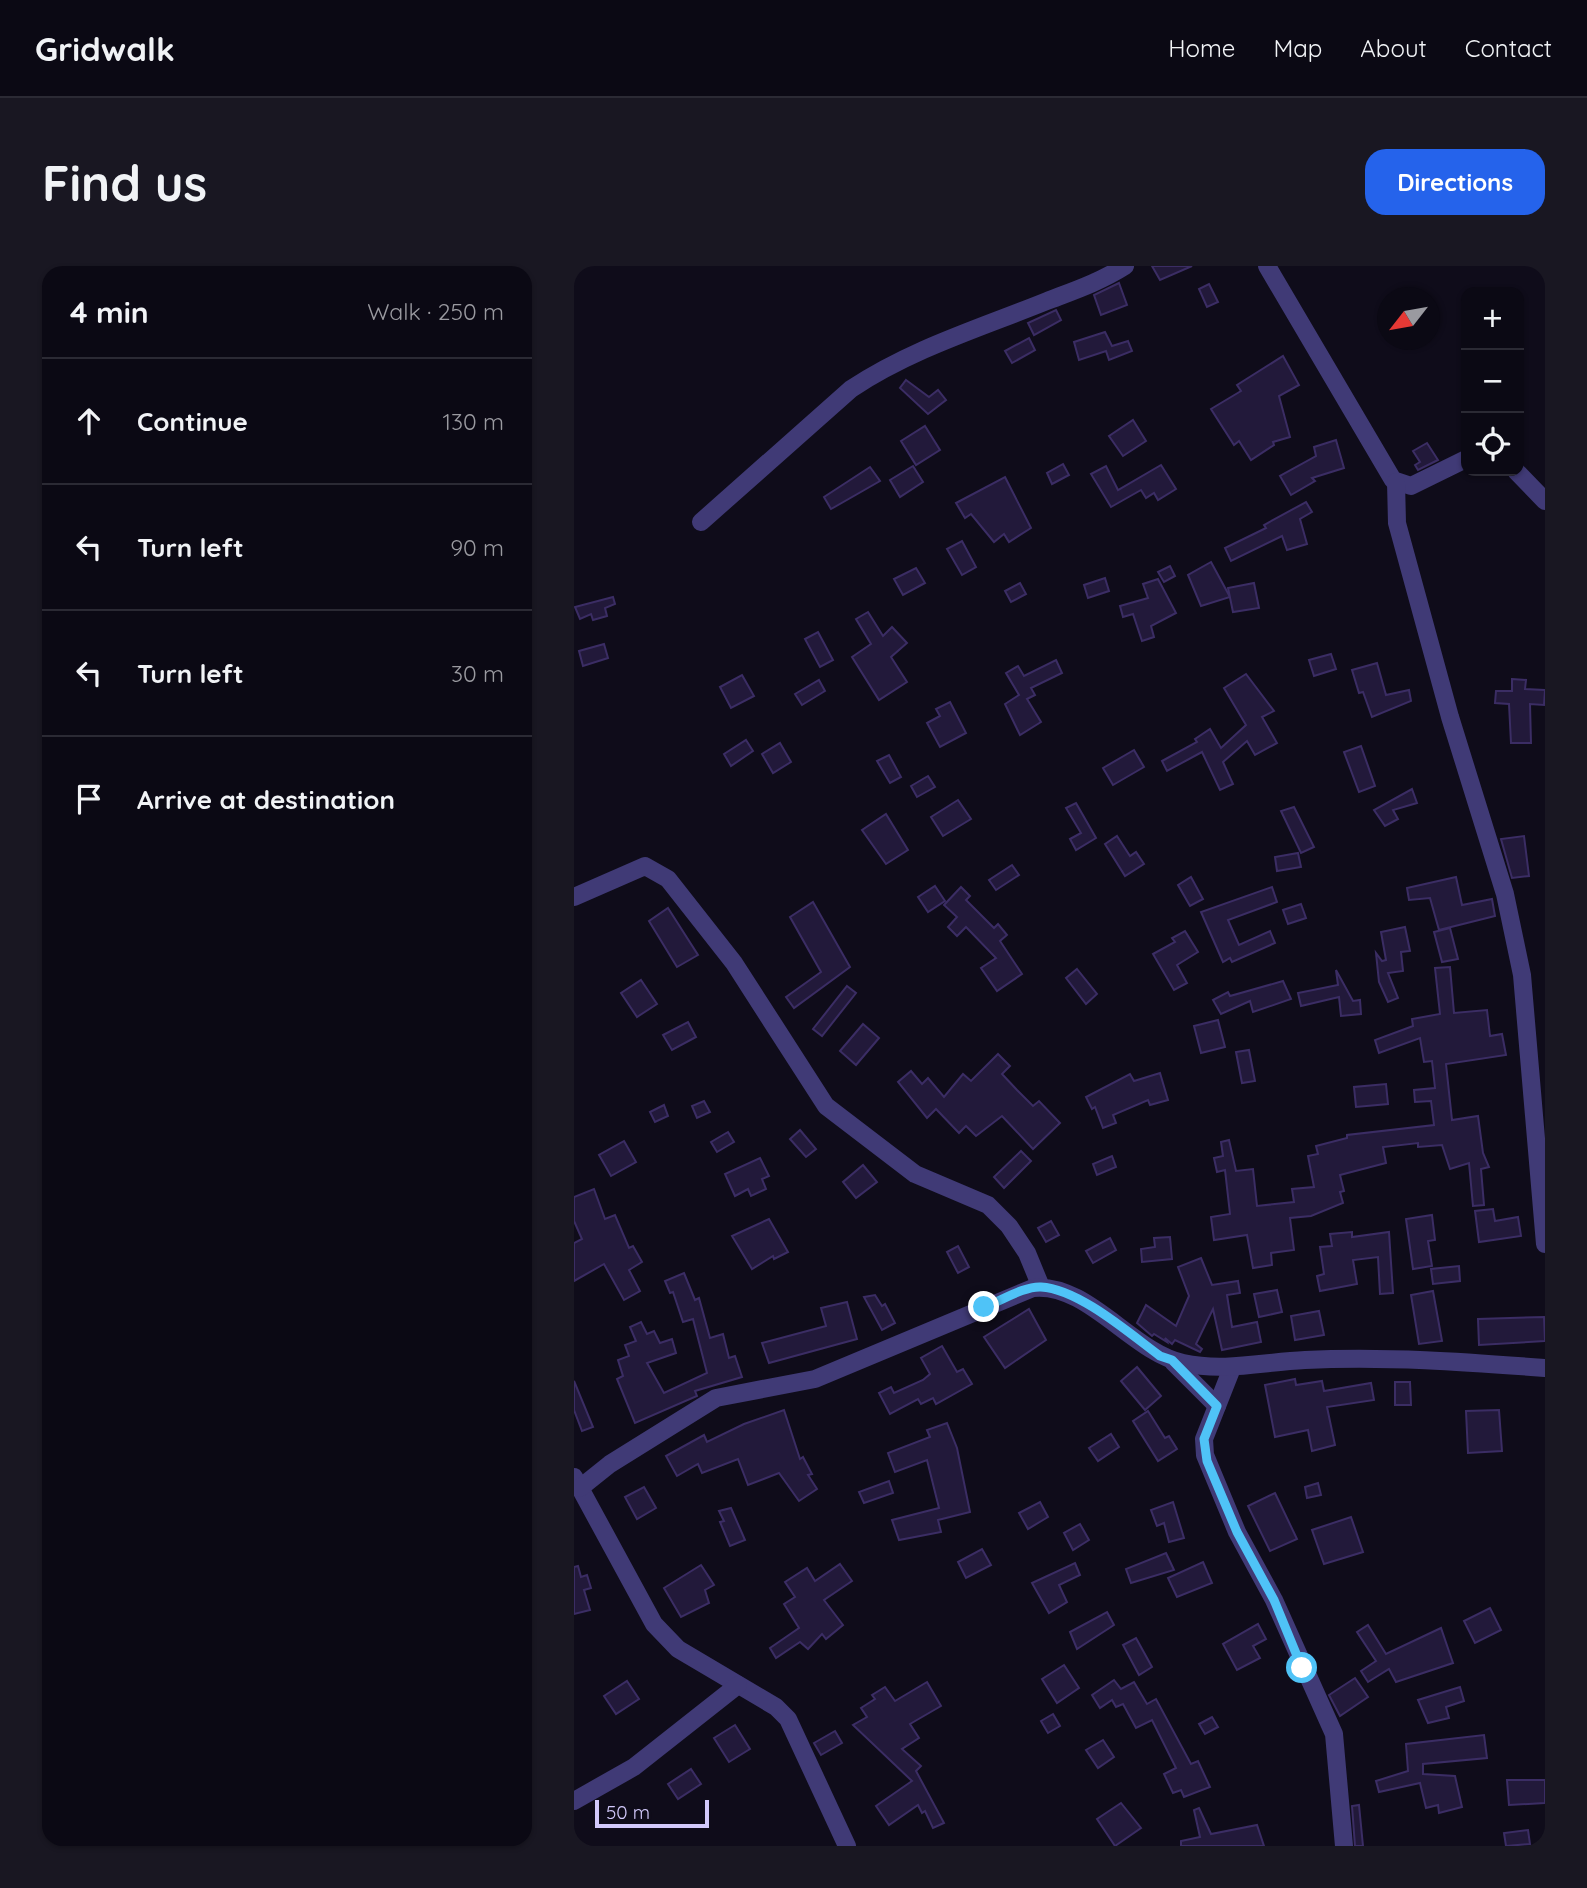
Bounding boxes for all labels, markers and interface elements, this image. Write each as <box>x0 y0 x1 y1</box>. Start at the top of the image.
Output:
text: Gridwalk <box>35 28 175 69</box>
text: Home <box>1168 33 1235 63</box>
text: Map <box>1273 33 1322 63</box>
text: About <box>1360 33 1427 63</box>
text: Contact <box>1465 33 1552 63</box>
button: Directions <box>1365 149 1545 215</box>
text: Find us <box>42 152 207 213</box>
north arrow <box>1377 287 1440 350</box>
map controls <box>1461 287 1524 476</box>
button: + <box>1461 287 1524 350</box>
text: 4 min <box>70 293 149 331</box>
text: Walk · 250 m <box>367 297 504 326</box>
button: − <box>1461 350 1524 413</box>
icon: ahead <box>70 402 108 440</box>
text: Continue <box>137 405 248 438</box>
text: 130 m <box>442 407 504 436</box>
button: locate <box>1461 413 1524 476</box>
icon: left <box>70 528 108 566</box>
text: Turn left <box>137 531 244 564</box>
text: 90 m <box>450 533 504 562</box>
icon: left <box>70 654 108 692</box>
text: Turn left <box>137 657 244 690</box>
text: 30 m <box>451 659 504 688</box>
icon: arrive <box>70 780 108 818</box>
text: Arrive at destination <box>137 783 395 816</box>
route end <box>968 1291 999 1322</box>
route start <box>1286 1652 1317 1683</box>
scale bar <box>595 1797 709 1829</box>
text: 50 m <box>606 1800 650 1824</box>

